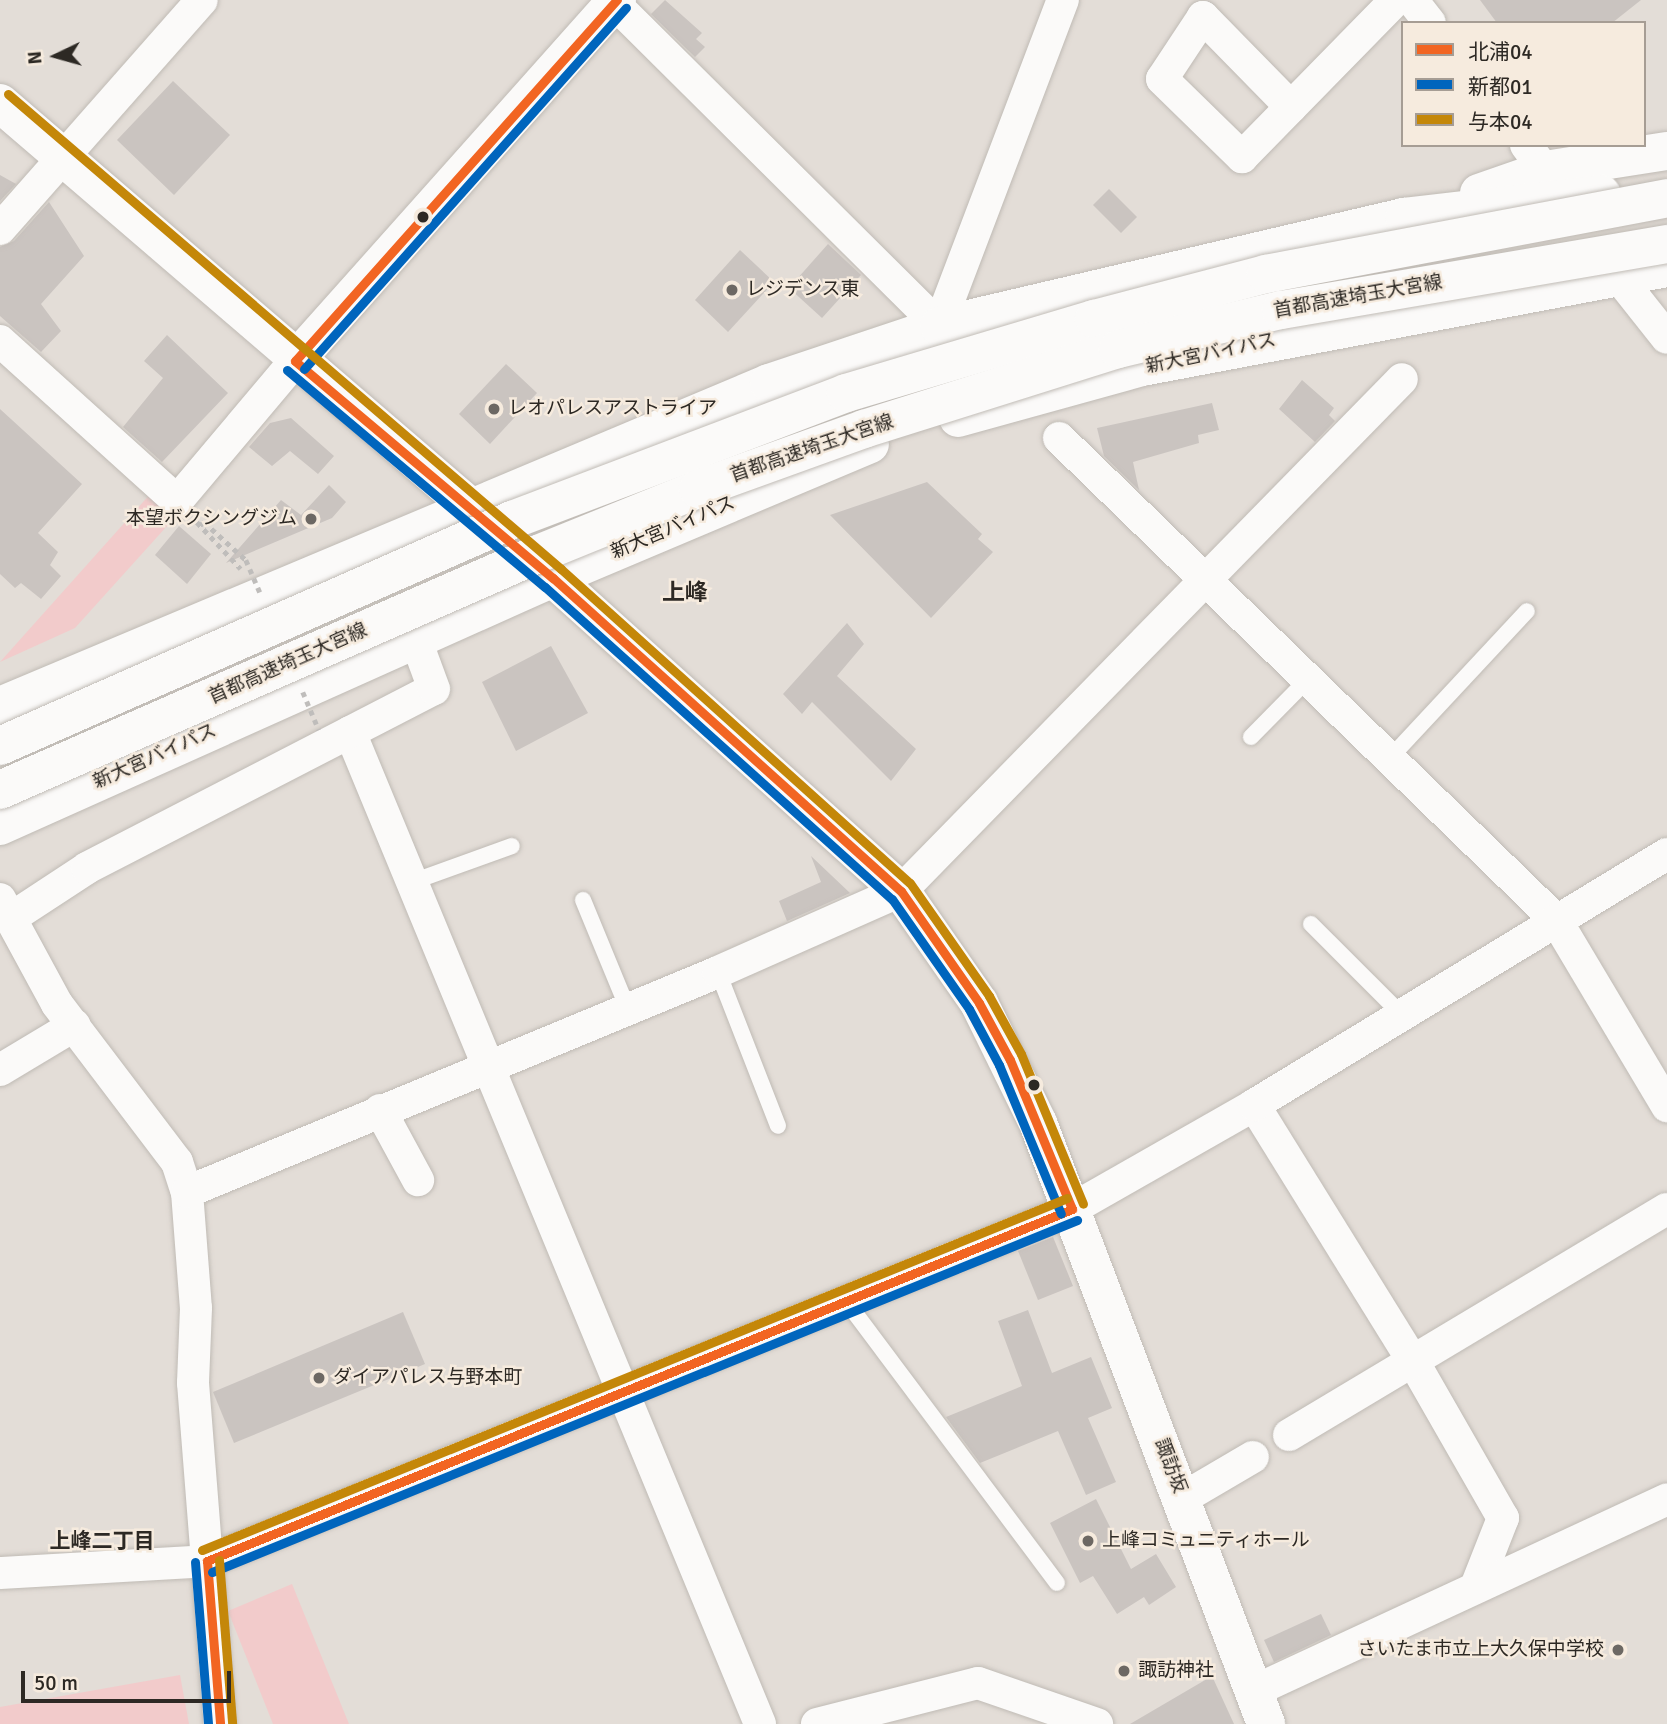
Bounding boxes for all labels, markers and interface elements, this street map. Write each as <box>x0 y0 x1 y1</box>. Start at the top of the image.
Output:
north arrow <box>21 21 91 91</box>
legend <box>1401 21 1646 147</box>
text: 北浦04 <box>1468 39 1533 65</box>
text: N <box>23 50 48 65</box>
text: 新都01 <box>1468 74 1533 100</box>
text: 与本04 <box>1468 109 1533 135</box>
unlabelled marker <box>416 210 430 224</box>
street label: 首都高速埼玉大宮線 <box>1272 271 1444 323</box>
place label: レジデンス東 <box>746 279 860 301</box>
marker: レジデンス東 <box>724 282 740 298</box>
street label: 新大宮バイパス <box>1144 329 1278 379</box>
place label: レオパレスアストライア <box>508 398 717 420</box>
marker: レオパレスアストライア <box>486 401 502 417</box>
street label: 首都高速埼玉大宮線 <box>727 410 897 488</box>
street label: 新大宮バイパス <box>607 492 739 564</box>
place label: 本望ボクシングジム <box>126 508 297 530</box>
marker: 本望ボクシングジム <box>303 511 319 527</box>
district label: 上峰 <box>662 579 708 607</box>
street label: 首都高速埼玉大宮線 <box>205 619 371 709</box>
street label: 新大宮バイパス <box>90 720 220 794</box>
unlabelled marker <box>1027 1078 1041 1092</box>
place label: ダイアパレス与野本町 <box>333 1367 523 1389</box>
marker: ダイアパレス与野本町 <box>311 1370 327 1386</box>
street label: 諏訪坂 <box>1149 1435 1191 1497</box>
district label: 上峰二丁目 <box>50 1528 154 1554</box>
place label: 上峰コミュニティホール <box>1102 1530 1311 1552</box>
marker: 上峰コミュニティホール <box>1080 1533 1096 1549</box>
place label: さいたま市立上大久保中学校 <box>1357 1639 1604 1661</box>
marker: さいたま市立上大久保中学校 <box>1610 1642 1626 1658</box>
scale bar <box>24 1658 234 1702</box>
place label: 諏訪神社 <box>1138 1660 1214 1682</box>
marker: 諏訪神社 <box>1116 1663 1132 1679</box>
text: 50 m <box>34 1670 78 1696</box>

